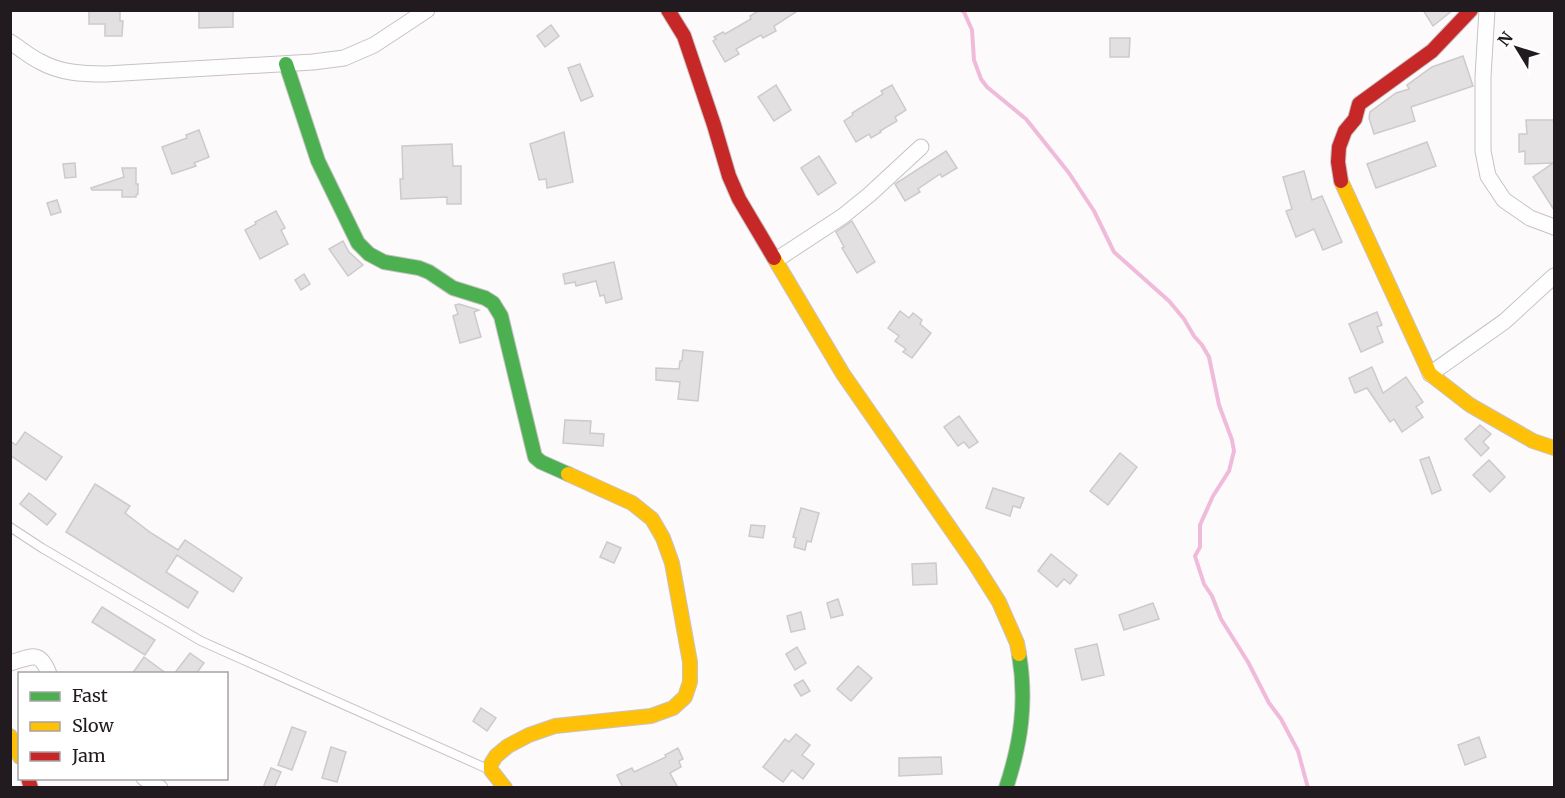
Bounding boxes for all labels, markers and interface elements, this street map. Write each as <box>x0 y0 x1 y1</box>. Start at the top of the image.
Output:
north arrow <box>1487 18 1547 78</box>
text: N <box>1493 27 1517 50</box>
legend <box>18 672 228 780</box>
text: Fast <box>72 684 108 707</box>
text: Slow <box>72 714 115 737</box>
text: Jam <box>71 744 106 767</box>

